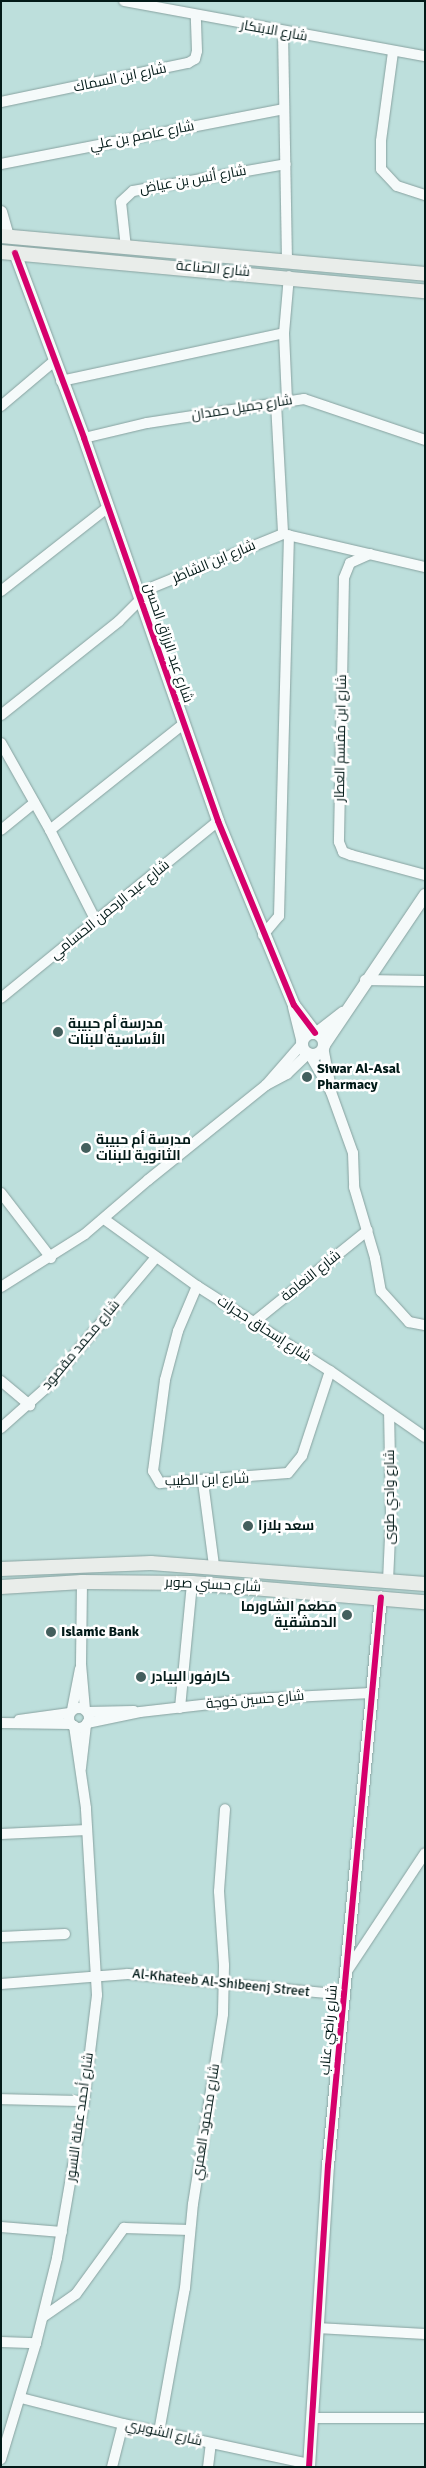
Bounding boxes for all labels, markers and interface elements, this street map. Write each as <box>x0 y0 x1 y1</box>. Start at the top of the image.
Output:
street label: شارع الابتكار <box>239 17 309 45</box>
street label: شارع ابن السماك <box>72 60 168 96</box>
street label: شارع عاصم بن علي <box>88 118 196 154</box>
street label: شارع أنس بن عياض <box>138 162 248 198</box>
street label: شارع الصناعة <box>175 257 251 281</box>
street label: شارع جميل حمدان <box>190 392 294 424</box>
street label: شارع ابن الشاطر <box>170 537 258 587</box>
street label: شارع عبد الرزاق الحسن <box>140 581 196 705</box>
street label: شارع ابن مقسم العطار <box>331 674 351 802</box>
street label: شارع عبد الرحمن الحسامي <box>47 857 173 963</box>
place label: مدرسة أم حبيبة الأساسية للبنات <box>68 1016 165 1048</box>
marker: مدرسة أم حبيبة الأساسية للبنات <box>52 1026 64 1038</box>
place label: Siwar Al-Asal Pharmacy <box>317 1061 400 1094</box>
marker: Siwar Al-Asal Pharmacy <box>301 1071 313 1083</box>
place label: مدرسة أم حبيبة الثانوية للبنات <box>96 1132 191 1164</box>
marker: مدرسة أم حبيبة الثانوية للبنات <box>80 1142 92 1154</box>
street label: شارع النعامة <box>278 1247 344 1305</box>
street label: شارع إسحاق حجرات <box>214 1292 314 1366</box>
street label: شارع محمد مقصود <box>38 1297 124 1393</box>
street label: شارع وادي طوى <box>382 1449 398 1545</box>
street label: شارع ابن الطيب <box>165 1470 249 1490</box>
place label: سعد بلازا <box>258 1518 314 1534</box>
marker: سعد بلازا <box>242 1520 254 1532</box>
street label: شارع حسني صوبر <box>165 1574 261 1596</box>
place label: مطعم الشاورما الدمشقية <box>241 1599 337 1631</box>
marker: مطعم الشاورما الدمشقية <box>341 1609 353 1621</box>
place label: Islamic Bank <box>61 1624 139 1640</box>
marker: Islamic Bank <box>45 1626 57 1638</box>
place label: كارفور البيادر <box>151 1669 230 1685</box>
marker: كارفور البيادر <box>135 1671 147 1683</box>
street label: شارع حسين خوجة <box>205 1687 305 1713</box>
street label: Al-Khateeb Al-Shibeenj Street <box>131 1965 311 2001</box>
street label: شارع راضي عناب <box>317 1984 341 2076</box>
street label: شارع أحمد عقلة النسور <box>63 2051 97 2183</box>
street label: شارع محمود العمري <box>188 2063 224 2181</box>
street label: شارع الشوبري <box>124 2416 204 2450</box>

